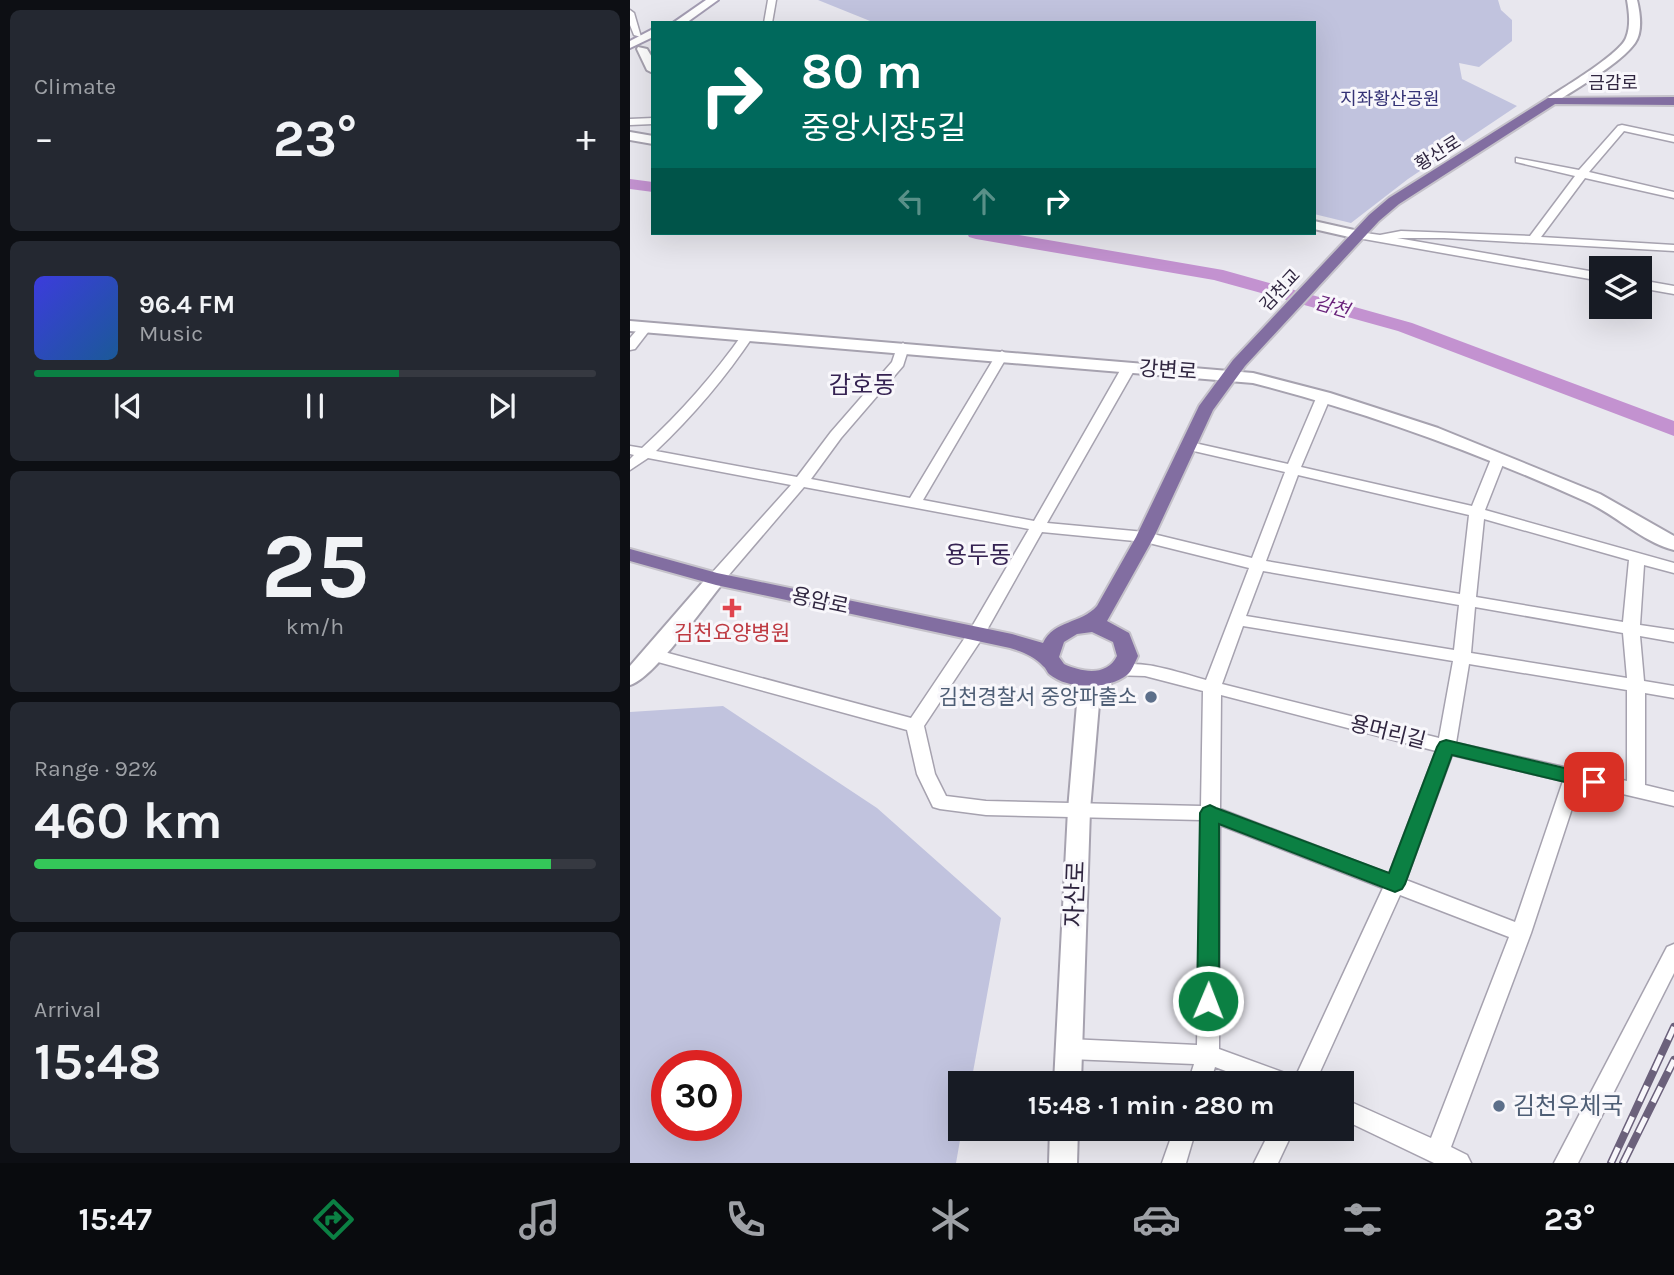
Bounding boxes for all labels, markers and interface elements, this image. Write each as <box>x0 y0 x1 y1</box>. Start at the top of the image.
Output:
text: 80 m <box>801 43 923 100</box>
icon: right <box>686 49 777 140</box>
street label: 금감로 <box>1588 72 1638 94</box>
text: Climate <box>34 73 116 100</box>
park label: 지좌황산공원 <box>1340 88 1440 110</box>
text: 23° <box>273 108 357 169</box>
text: 중앙시장5길 <box>801 110 966 147</box>
text: − <box>34 116 54 161</box>
text: + <box>576 116 596 161</box>
street label: 황산로 <box>1411 131 1465 175</box>
icon: left <box>892 182 930 220</box>
icon: ahead <box>965 182 1003 220</box>
icon: right <box>1038 182 1076 220</box>
map controls <box>1589 256 1652 319</box>
button: layers <box>1589 256 1652 319</box>
street label: 김천교 <box>1255 264 1305 316</box>
text: 96.4 FM <box>139 289 235 320</box>
water label: 감천 <box>1312 292 1353 323</box>
text: Music <box>139 320 203 347</box>
street label: 강변로 <box>1138 356 1198 384</box>
district label: 감호동 <box>829 371 895 399</box>
icon: previous <box>109 387 147 425</box>
icon: pause <box>296 387 334 425</box>
icon: next <box>483 387 521 425</box>
text: 25 <box>261 514 369 620</box>
district label: 용두동 <box>945 541 1011 569</box>
street label: 용암로 <box>789 583 851 619</box>
marker: 김천요양병원 <box>722 598 742 618</box>
text: km/h <box>286 613 344 640</box>
place label: 김천요양병원 <box>674 621 790 645</box>
place label: 김천경찰서 중앙파출소 <box>939 685 1137 709</box>
marker: 김천경찰서 중앙파출소 <box>1143 689 1159 705</box>
street label: 용머리길 <box>1348 711 1428 753</box>
pin <box>1564 752 1624 812</box>
text: Range · 92% <box>34 755 158 782</box>
icon: arrive <box>1575 763 1613 801</box>
text: 460 km <box>34 790 223 851</box>
street label: 자산로 <box>1060 860 1090 928</box>
position arrow <box>1171 964 1245 1038</box>
text: Arrival <box>34 996 101 1023</box>
text: 15:48 <box>34 1031 161 1092</box>
speed limit sign: 30 <box>651 1050 742 1141</box>
text: 15:48 · 1 min · 280 m <box>1028 1090 1274 1121</box>
place label: 김천우체국 <box>1513 1092 1623 1120</box>
marker: 김천우체국 <box>1491 1098 1507 1114</box>
icon: directions <box>309 1195 358 1244</box>
icon: music <box>515 1195 564 1244</box>
icon: phone <box>721 1195 770 1244</box>
icon: climate <box>926 1195 975 1244</box>
icon: car <box>1132 1195 1181 1244</box>
icon: filters <box>1338 1195 1387 1244</box>
text: 15:47 <box>78 1201 152 1238</box>
text: 23° <box>1544 1201 1596 1238</box>

